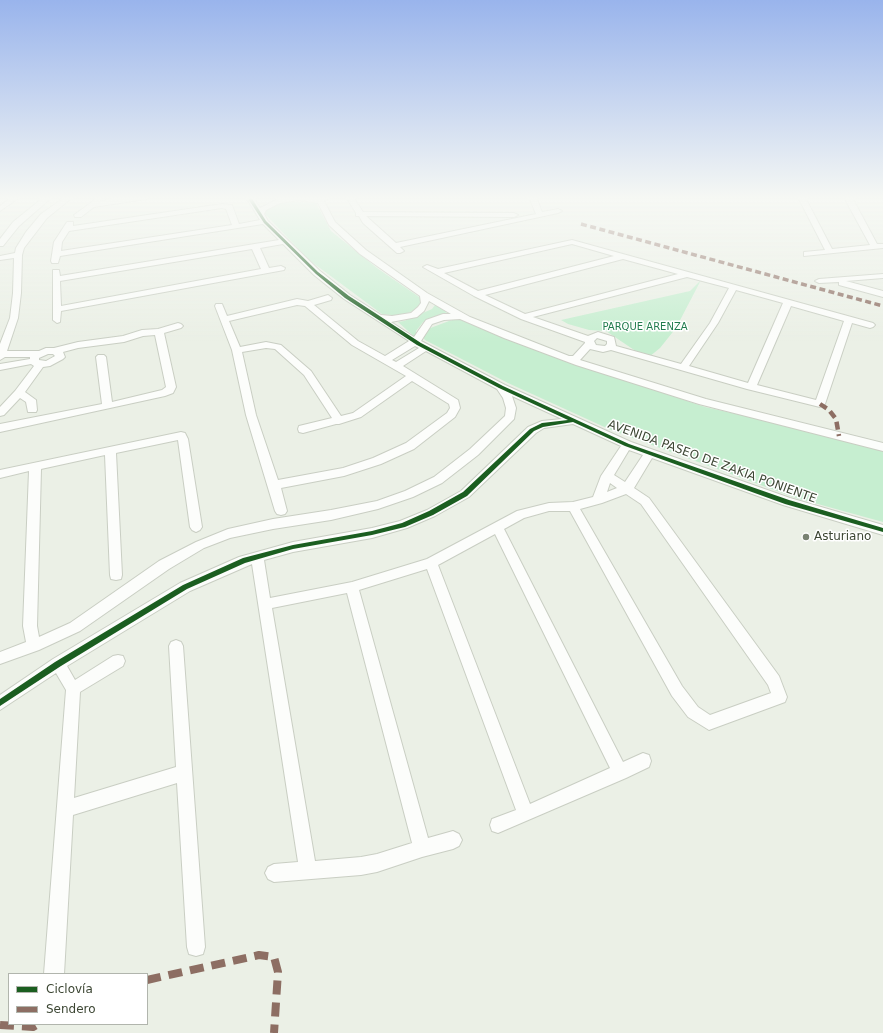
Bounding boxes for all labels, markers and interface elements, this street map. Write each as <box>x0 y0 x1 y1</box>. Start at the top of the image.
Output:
park label: PARQUE ARENZA <box>602 321 688 333</box>
street label: AVENIDA PASEO DE ZAKIA PONIENTE <box>606 417 818 507</box>
place label: Asturiano <box>814 530 871 544</box>
marker: Asturiano <box>801 532 811 542</box>
legend <box>8 973 148 1025</box>
text: Ciclovía <box>46 982 93 996</box>
text: Sendero <box>46 1002 96 1016</box>

